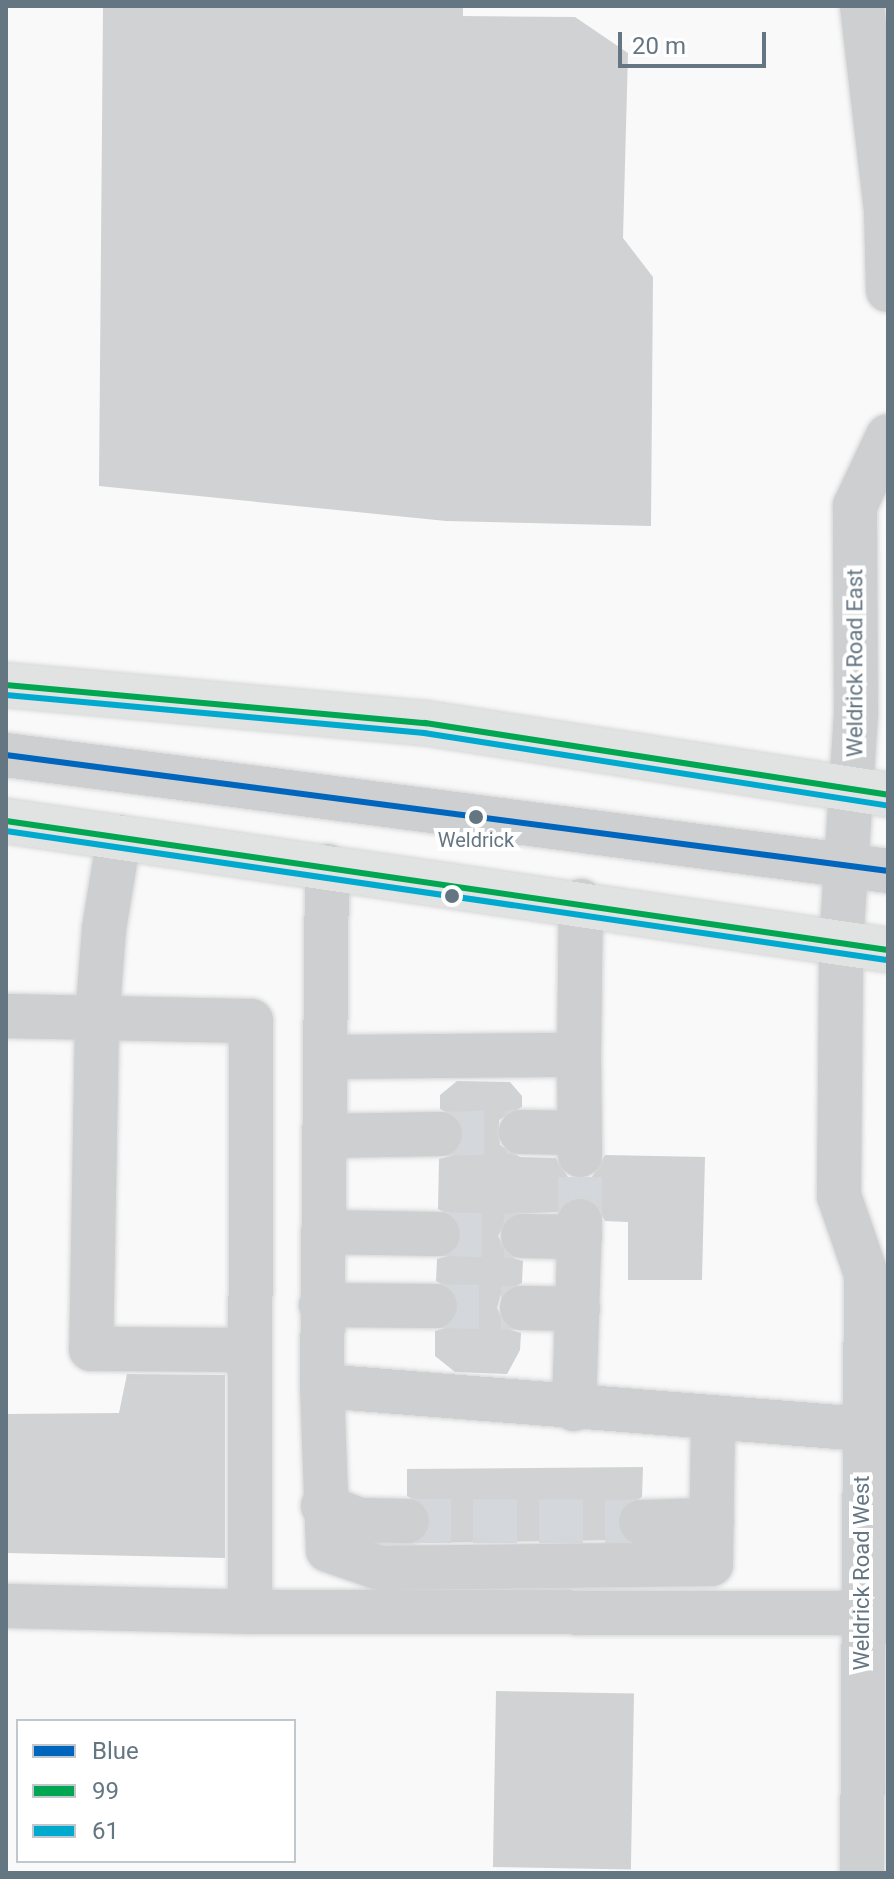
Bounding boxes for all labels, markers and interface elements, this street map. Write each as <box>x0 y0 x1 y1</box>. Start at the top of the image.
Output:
scale bar <box>622 16 770 66</box>
text: 20 m <box>632 32 686 60</box>
street label: Weldrick Road East <box>842 569 868 757</box>
marker: Weldrick <box>468 809 484 825</box>
place label: Weldrick <box>438 828 514 852</box>
unlabelled marker <box>444 888 460 904</box>
street label: Weldrick Road West <box>849 1476 875 1670</box>
legend <box>16 1719 296 1863</box>
text: Blue <box>92 1737 139 1765</box>
text: 99 <box>92 1777 119 1805</box>
text: 61 <box>92 1817 119 1845</box>

